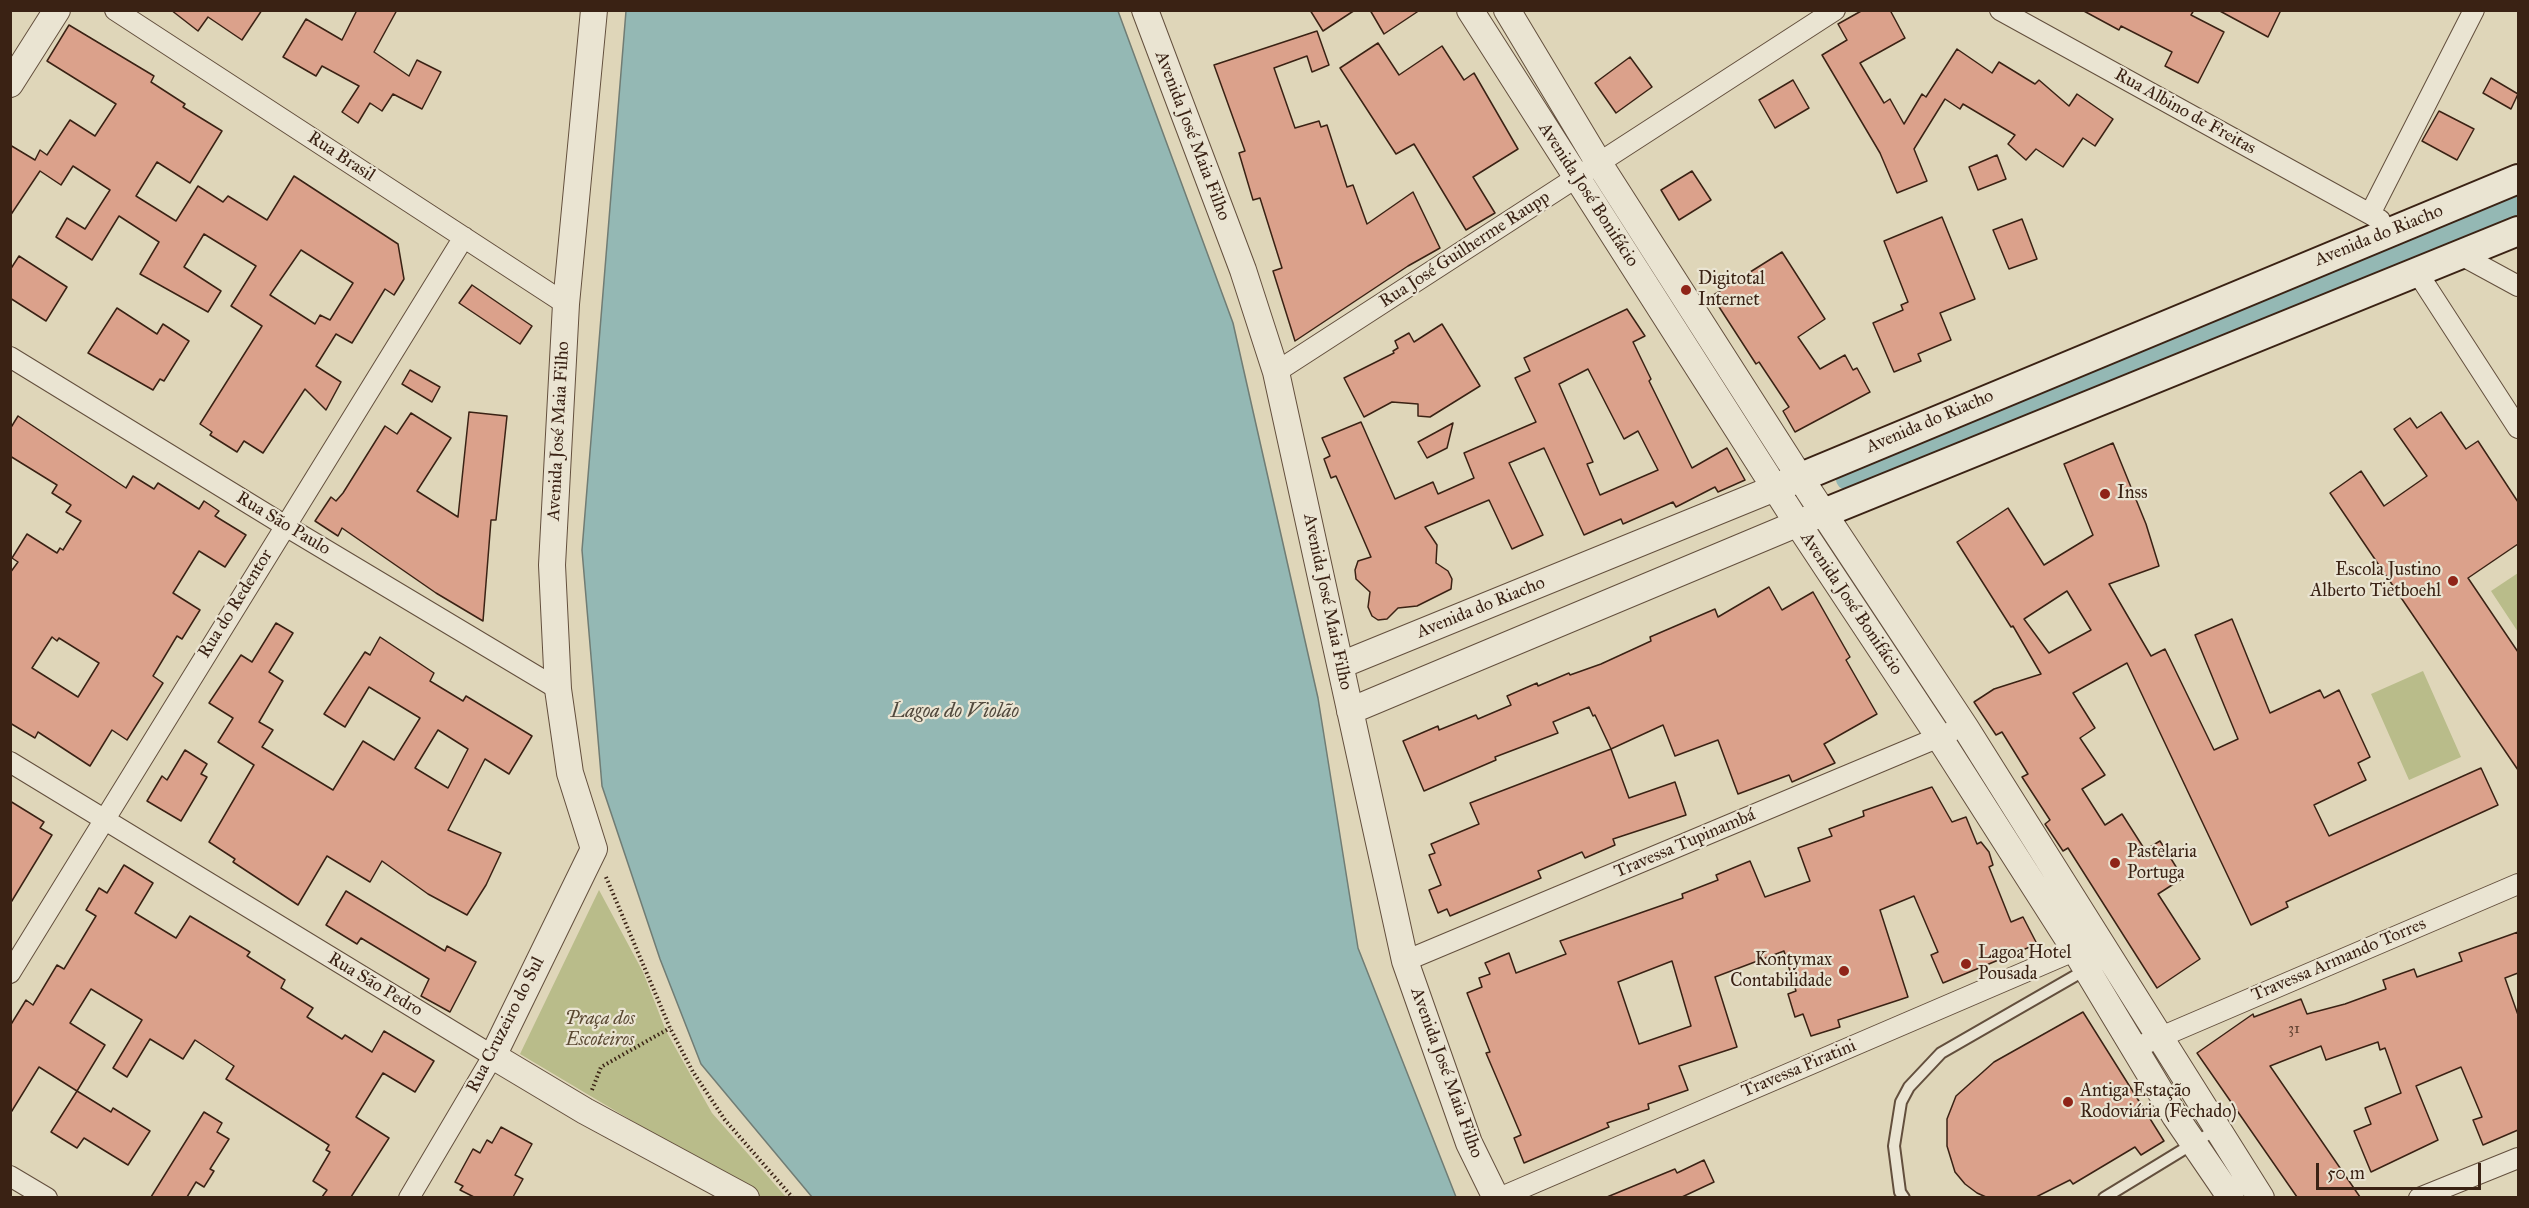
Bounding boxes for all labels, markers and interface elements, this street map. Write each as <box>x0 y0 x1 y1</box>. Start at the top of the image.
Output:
street label: Avenida José Maia Filho <box>1150 48 1234 224</box>
street label: Rua Albino de Freitas <box>2111 64 2259 160</box>
street label: Avenida José Bonifácio <box>1533 119 1643 271</box>
street label: Rua Brasil <box>303 127 379 187</box>
street label: Rua José Guilherme Raupp <box>1376 187 1554 313</box>
street label: Avenida do Riacho <box>2312 200 2446 272</box>
place label: Digitotal Internet <box>1698 269 1765 312</box>
marker: Digitotal Internet <box>1679 283 1693 297</box>
street label: Avenida José Maia Filho <box>544 341 574 521</box>
street label: Avenida do Riacho <box>1863 385 1997 459</box>
place label: Inss <box>2117 483 2148 505</box>
marker: Inss <box>2098 487 2112 501</box>
street label: Rua São Paulo <box>232 488 334 560</box>
street label: Avenida José Maia Filho <box>1298 512 1356 692</box>
street label: Avenida José Bonifácio <box>1795 528 1907 680</box>
street label: Rua do Redentor <box>194 546 278 662</box>
place label: Escola Justino Alberto Tietboehl <box>2310 560 2441 602</box>
street label: Avenida do Riacho <box>1414 572 1548 644</box>
marker: Escola Justino Alberto Tietboehl <box>2446 574 2460 588</box>
water label: Lagoa do Violão <box>891 700 1019 724</box>
street label: Travessa Tupinambá <box>1611 805 1759 883</box>
place label: Pastelaria Portuga <box>2127 842 2197 884</box>
marker: Pastelaria Portuga <box>2108 856 2122 870</box>
street label: Travessa Armando Torres <box>2248 913 2430 1007</box>
place label: Lagoa Hotel Pousada <box>1978 943 2071 986</box>
street label: Rua São Pedro <box>324 948 426 1022</box>
place label: Kontymax Contabilidade <box>1730 950 1832 992</box>
street label: Rua Cruzeiro do Sul <box>462 953 550 1097</box>
marker: Lagoa Hotel Pousada <box>1959 957 1973 971</box>
marker: Kontymax Contabilidade <box>1837 964 1851 978</box>
street label: Avenida José Maia Filho <box>1405 985 1487 1161</box>
park label: Praça dos Escoteiros <box>565 1009 635 1052</box>
house number: 31 <box>2288 1020 2300 1038</box>
street label: Travessa Piratini <box>1739 1035 1859 1103</box>
place label: Antiga Estação Rodoviária (Fechado) <box>2080 1081 2237 1124</box>
marker: Antiga Estação Rodoviária (Fechado) <box>2061 1095 2075 1109</box>
scale bar <box>2319 1151 2484 1189</box>
text: 50 m <box>2327 1162 2365 1184</box>

